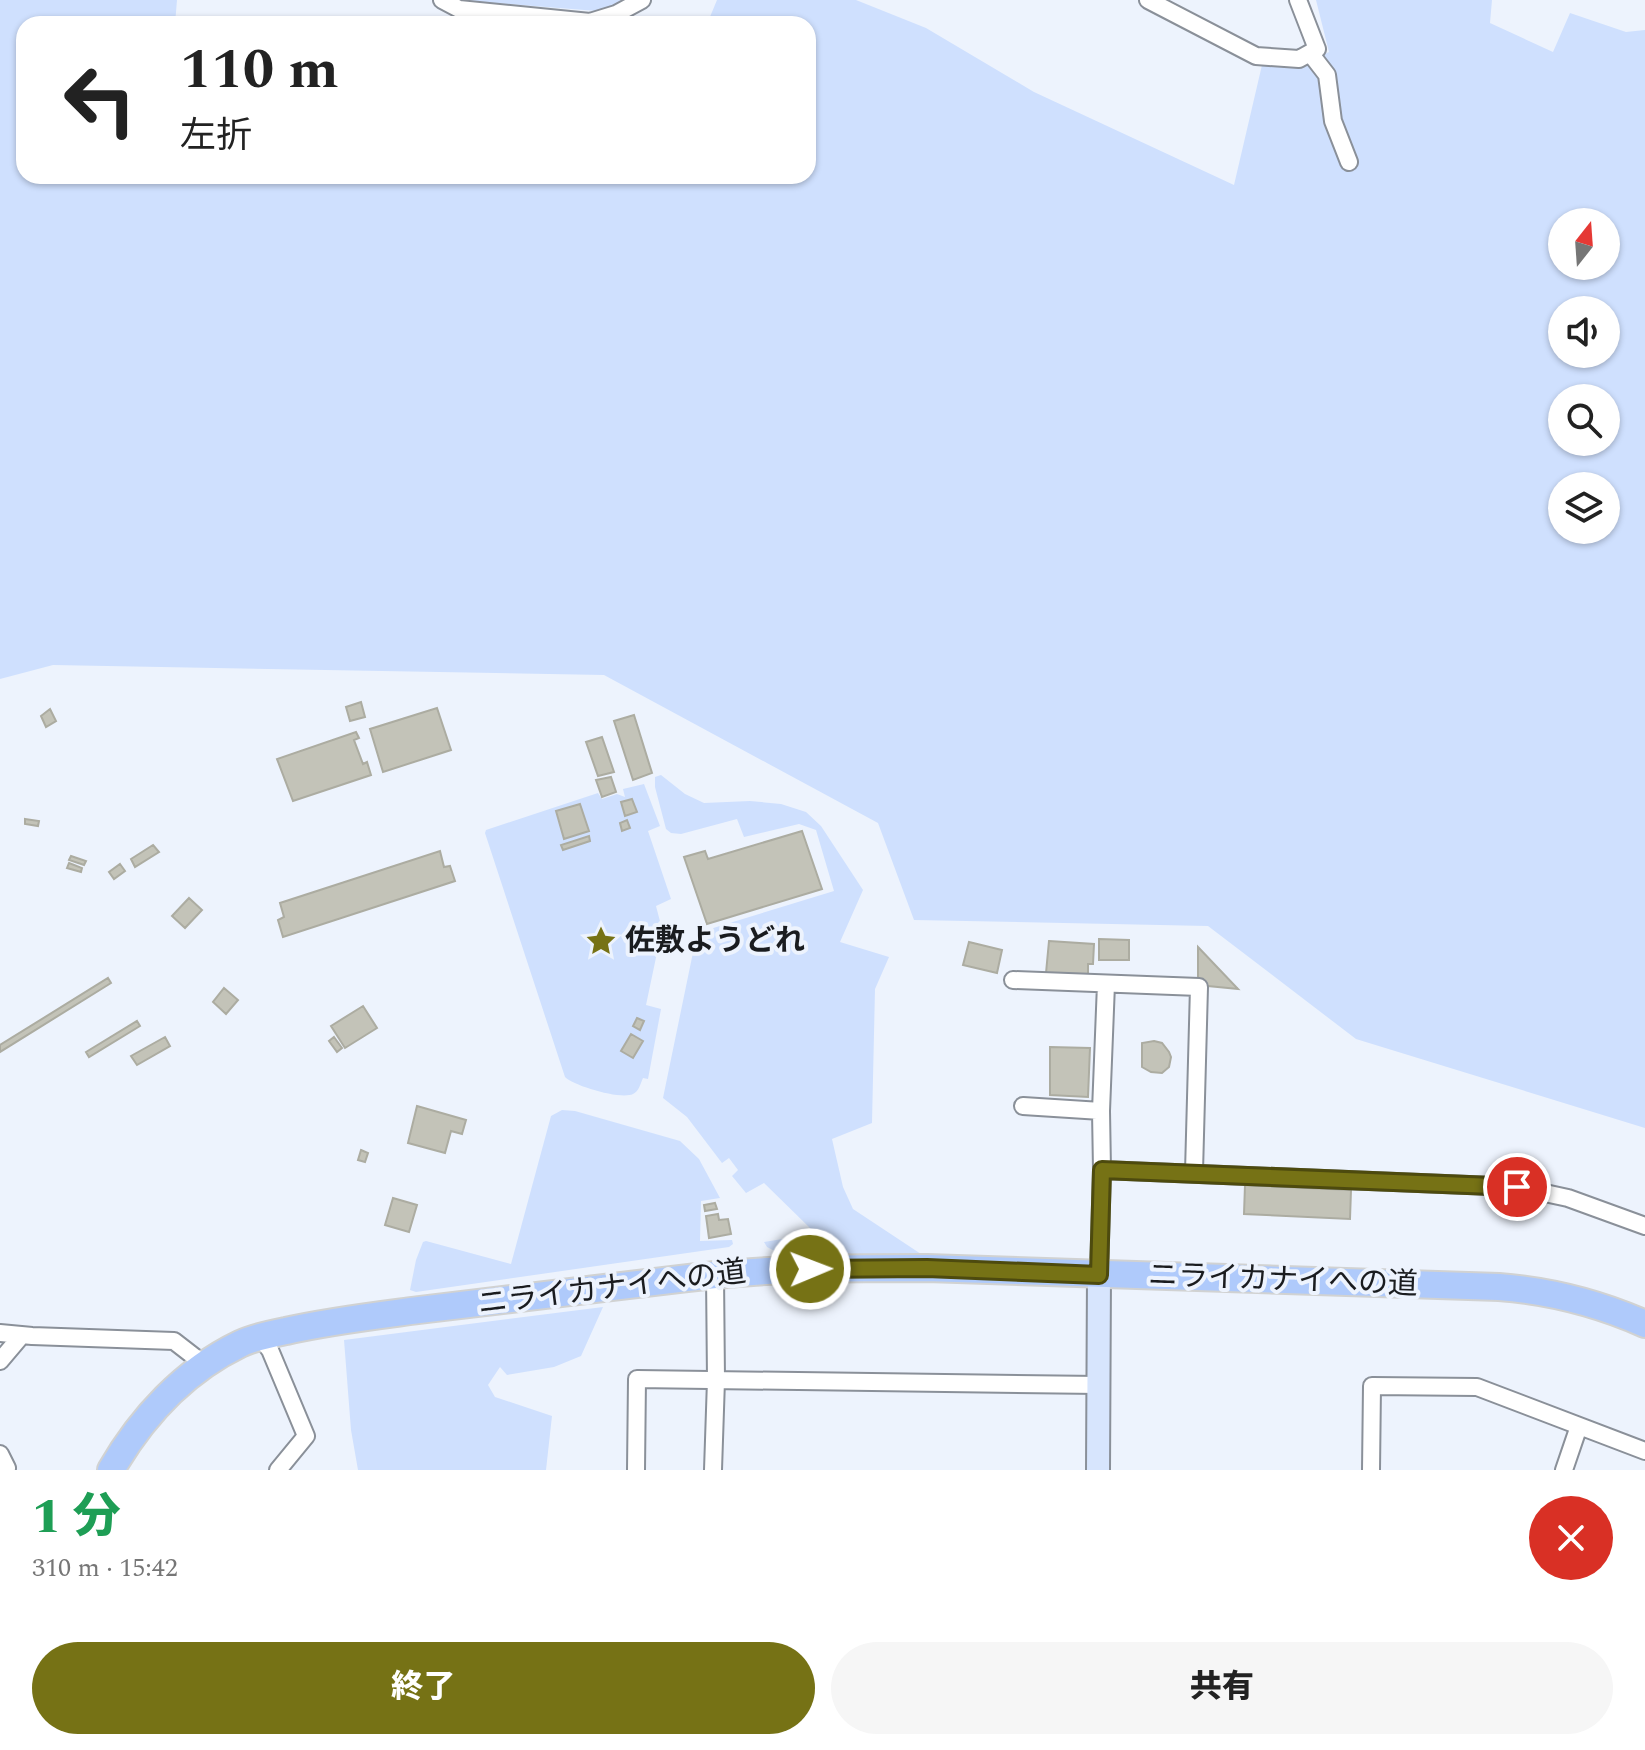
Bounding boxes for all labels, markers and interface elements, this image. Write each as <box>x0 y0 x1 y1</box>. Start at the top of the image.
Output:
text: 110 m <box>180 28 339 113</box>
icon: left <box>48 48 152 152</box>
text: 左折 <box>180 109 252 164</box>
north arrow <box>1548 208 1620 280</box>
map controls <box>1548 208 1620 544</box>
button: sound <box>1548 296 1620 368</box>
button: search <box>1548 384 1620 456</box>
button: layers <box>1548 472 1620 544</box>
place label: 佐敷ようどれ <box>625 918 805 964</box>
place icon: 佐敷ようどれ <box>584 924 618 958</box>
pin <box>1483 1153 1551 1221</box>
icon: arrive <box>1495 1165 1539 1209</box>
position arrow <box>768 1227 852 1311</box>
street label: ニライカナイへの道 <box>475 1249 749 1327</box>
street label: ニライカナイへの道 <box>1147 1252 1419 1308</box>
text: 1 分 <box>32 1481 121 1554</box>
button: close <box>1529 1496 1613 1580</box>
text: 310 m · 15:42 <box>32 1548 178 1588</box>
button: 終了 <box>32 1642 815 1734</box>
button: 共有 <box>831 1642 1613 1734</box>

